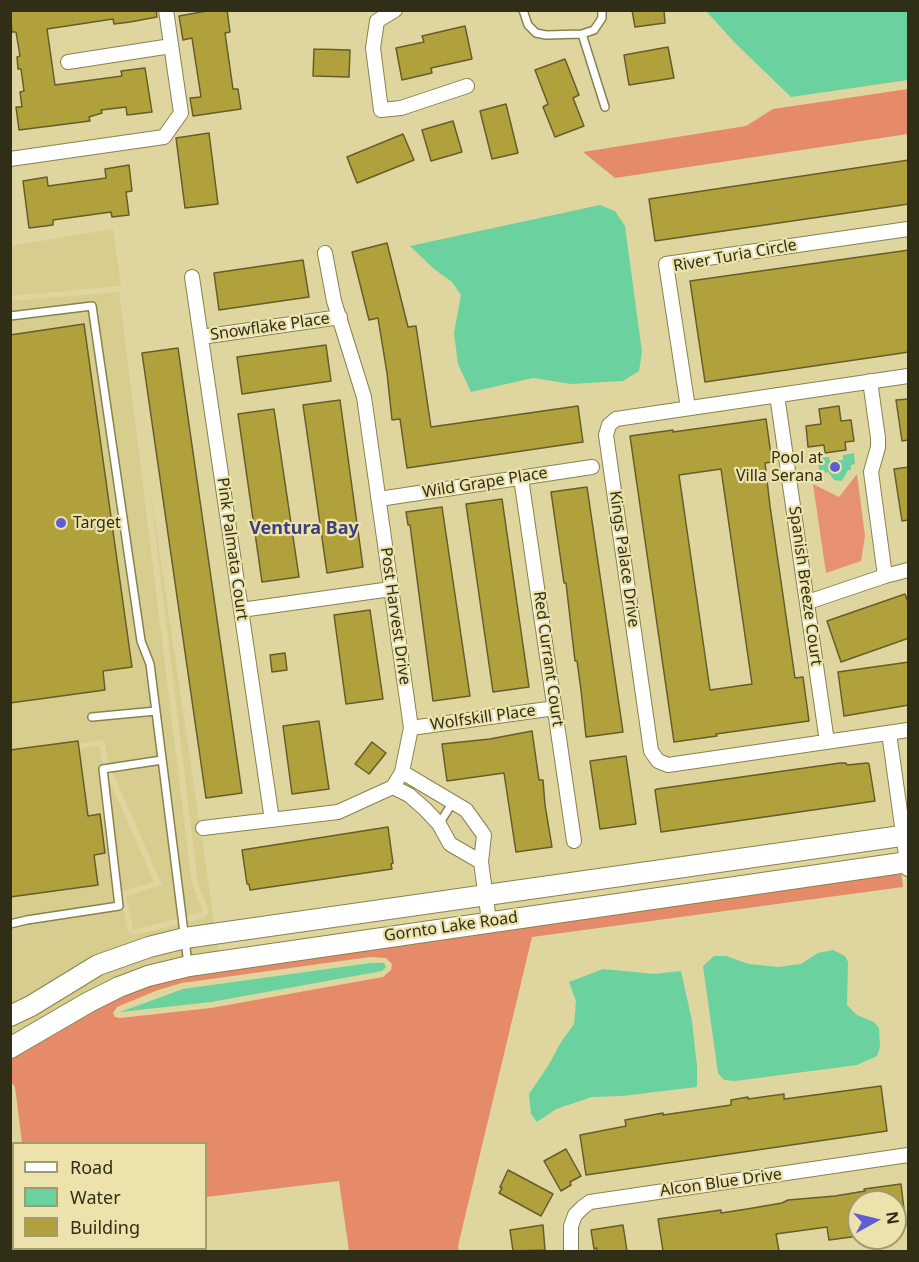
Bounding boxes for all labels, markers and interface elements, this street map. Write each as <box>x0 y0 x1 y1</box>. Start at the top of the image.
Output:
street label: River Turia Circle <box>672 236 798 276</box>
street label: Snowflake Place <box>209 309 331 345</box>
place label: Pool at Villa Serana <box>736 448 823 486</box>
marker: Pool at Villa Serana <box>828 460 842 474</box>
street label: Wild Grape Place <box>421 464 549 502</box>
street label: Pink Palmata Court <box>212 476 252 622</box>
street label: Kings Palace Drive <box>605 489 643 629</box>
street label: Spanish Breeze Court <box>784 505 826 667</box>
place label: Target <box>73 513 121 533</box>
marker: Target <box>54 516 68 530</box>
district label: Ventura Bay <box>249 518 359 540</box>
street label: Post Harvest Drive <box>376 546 414 686</box>
street label: Red Currant Court <box>529 590 567 728</box>
street label: Wolfskill Place <box>429 701 537 735</box>
street label: Gornto Lake Road <box>383 908 519 946</box>
legend <box>12 1142 207 1250</box>
text: Road <box>70 1155 113 1179</box>
street label: Alcon Blue Drive <box>659 1165 783 1201</box>
text: Water <box>70 1185 121 1209</box>
north arrow <box>847 1190 907 1250</box>
text: N <box>881 1210 905 1226</box>
text: Building <box>70 1215 140 1239</box>

